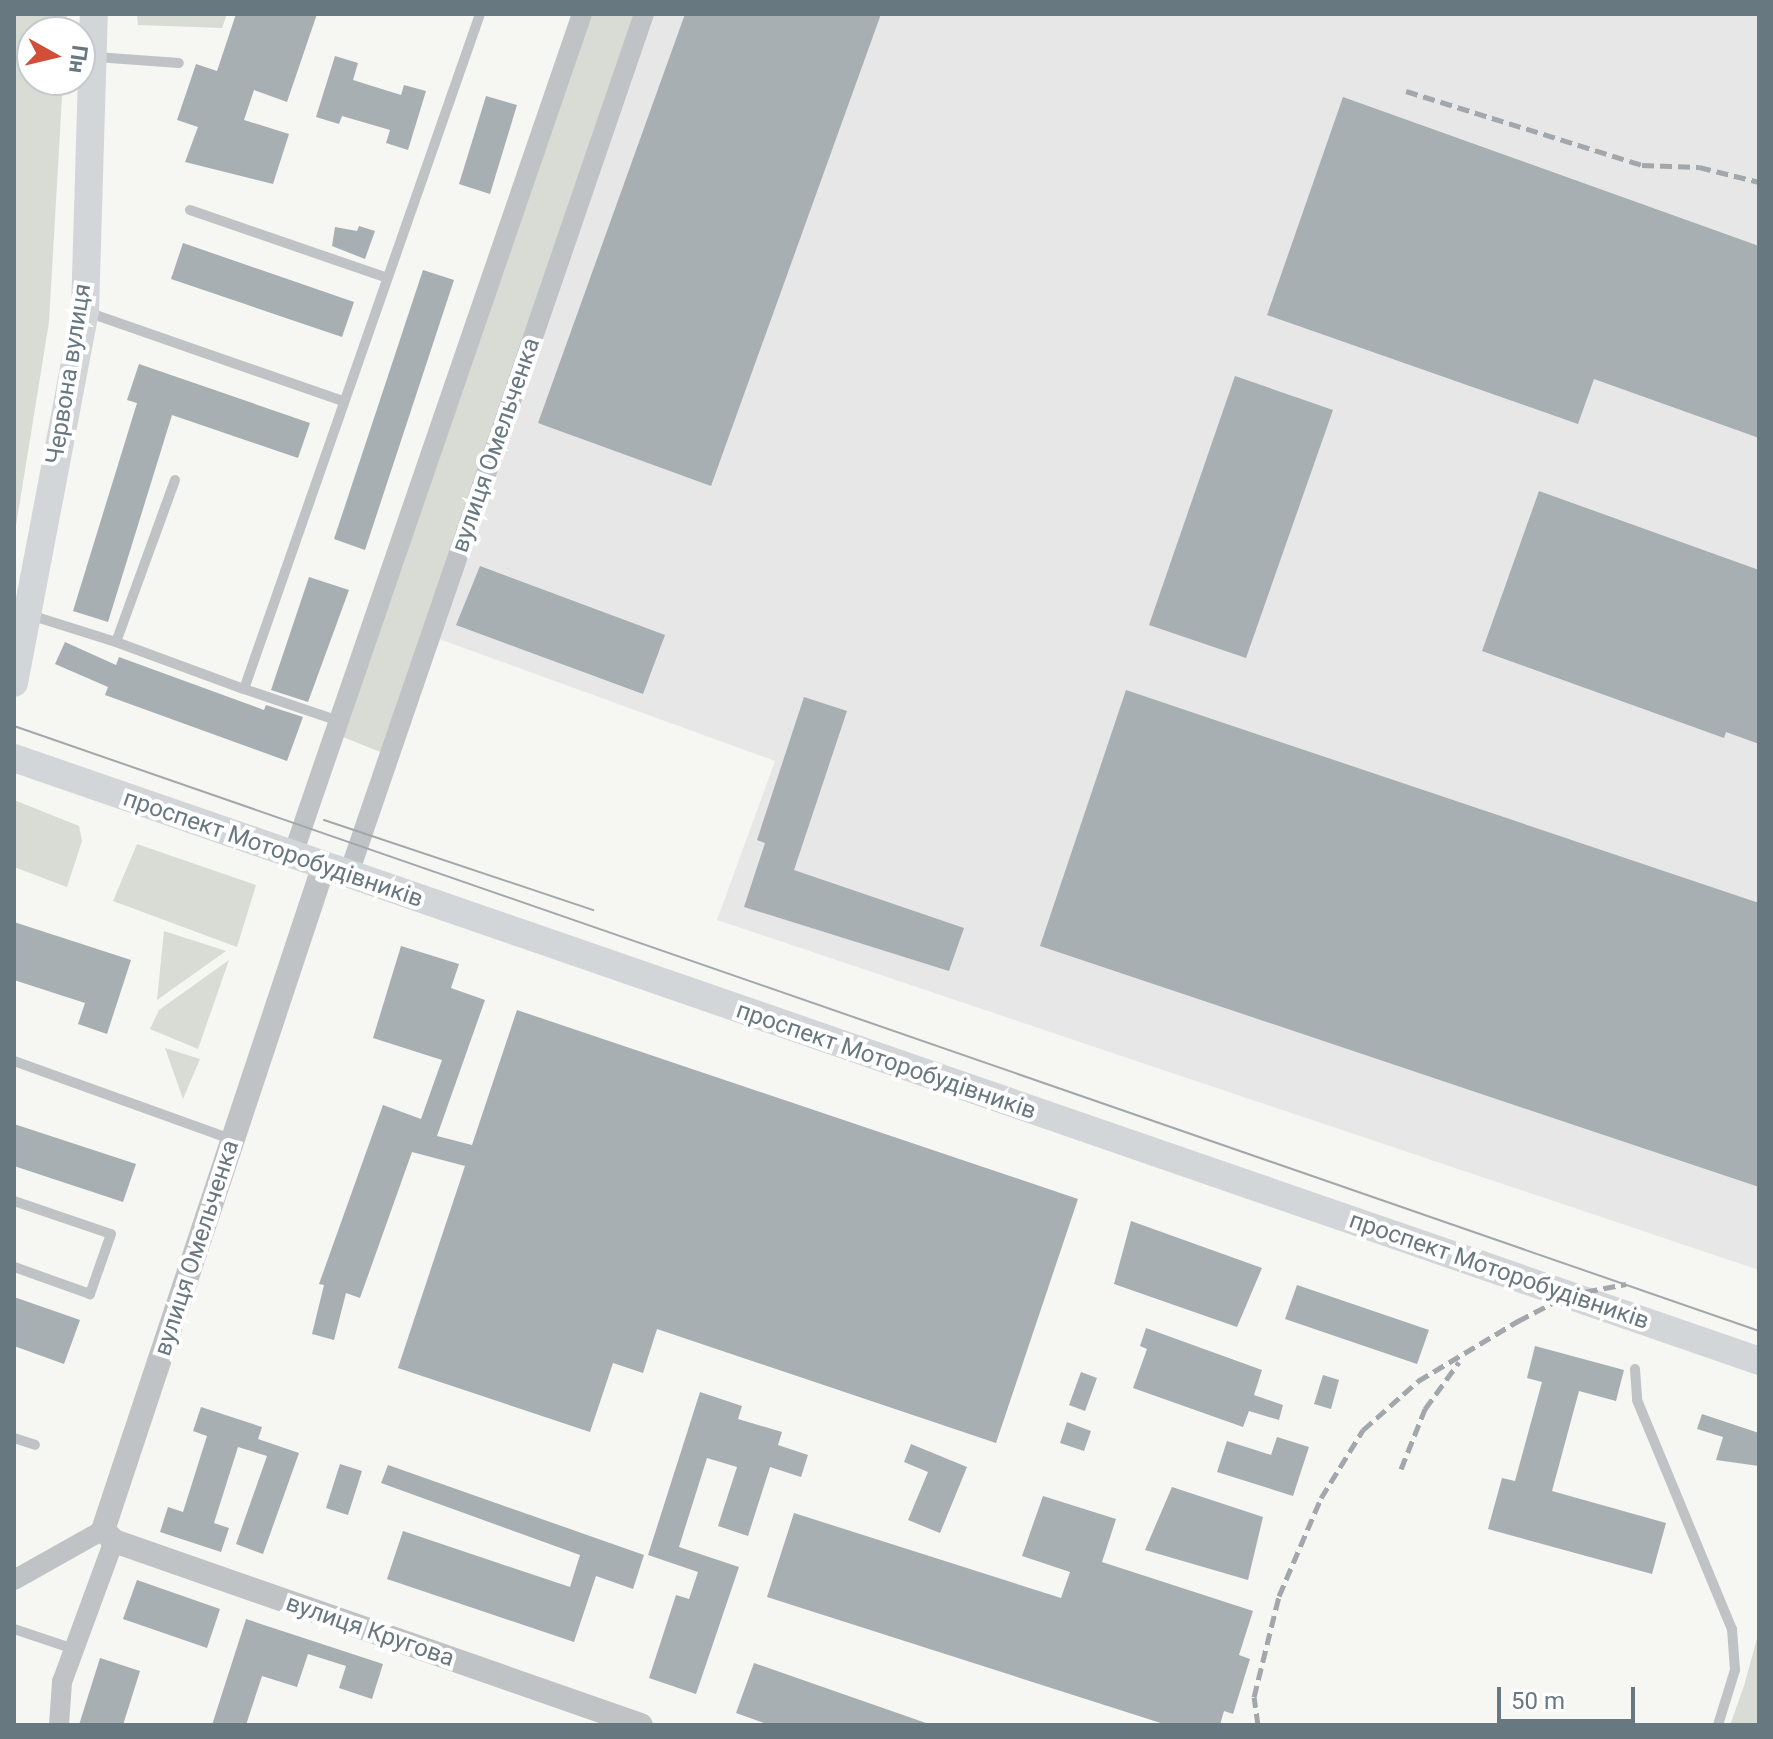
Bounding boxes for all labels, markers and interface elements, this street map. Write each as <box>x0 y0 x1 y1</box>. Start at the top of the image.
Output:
north arrow <box>16 16 96 96</box>
text: Пн <box>64 44 93 75</box>
street label: Червона вулиця <box>40 282 98 466</box>
street label: вулиця Омельченка <box>446 334 546 556</box>
street label: проспект Моторобудівників <box>119 784 427 914</box>
street label: проспект Моторобудівників <box>732 996 1040 1126</box>
street label: вулиця Омельченка <box>149 1137 245 1359</box>
street label: проспект Моторобудівників <box>1345 1206 1653 1336</box>
street label: вулиця Кругова <box>282 1589 458 1673</box>
scale bar <box>1501 1671 1639 1721</box>
text: 50 m <box>1511 1687 1565 1715</box>

